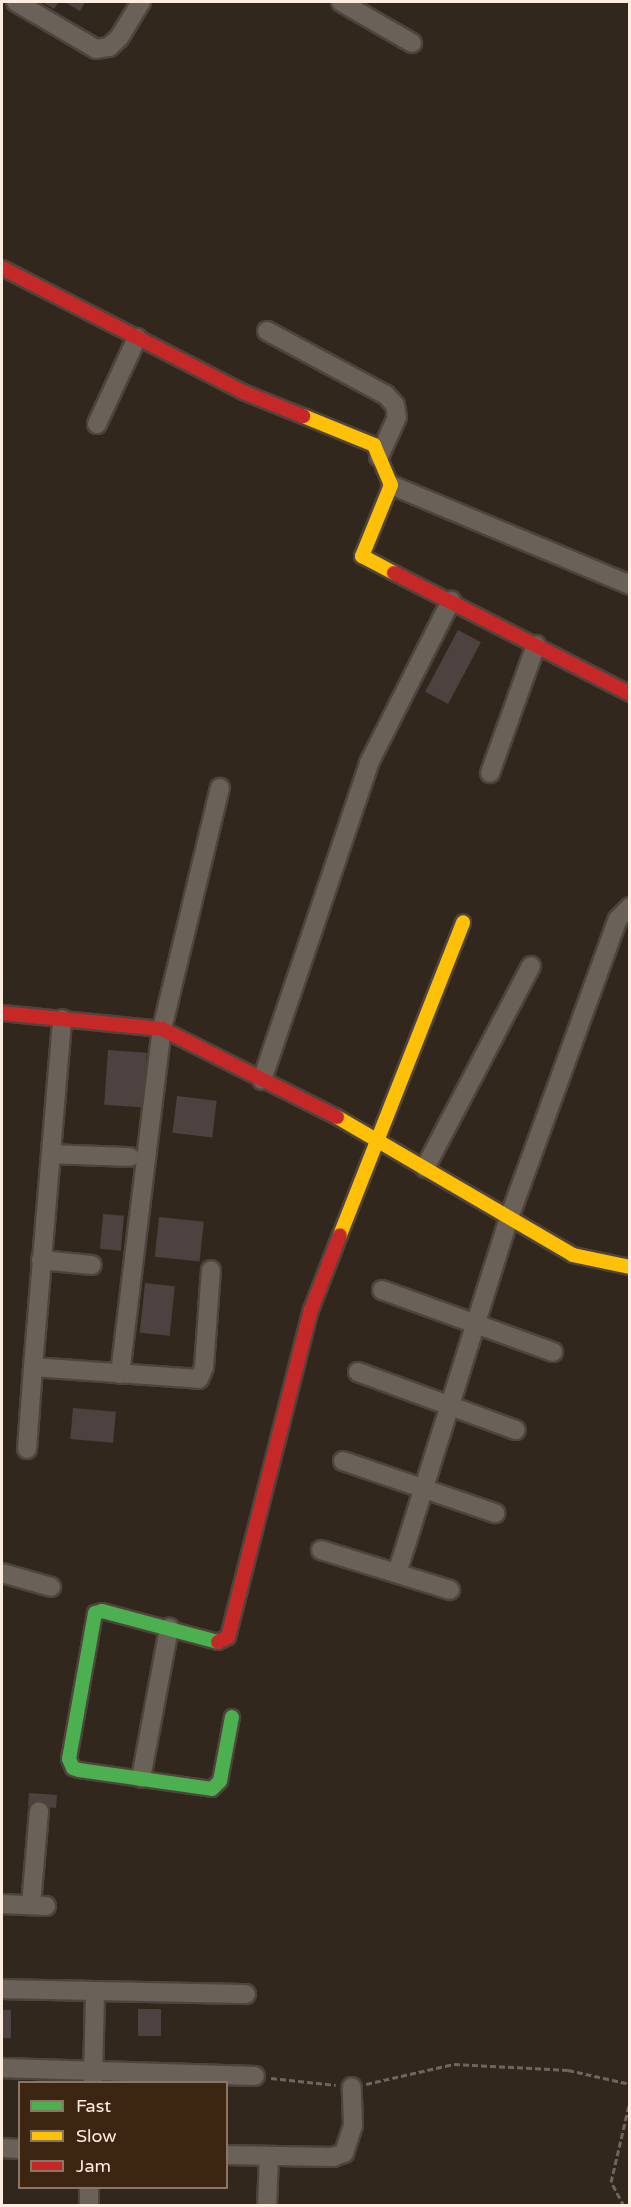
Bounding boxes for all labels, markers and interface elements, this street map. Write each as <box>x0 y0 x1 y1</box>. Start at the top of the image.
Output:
legend <box>18 2081 228 2189</box>
text: Fast <box>76 2095 111 2117</box>
text: Slow <box>76 2125 117 2147</box>
text: Jam <box>76 2155 111 2177</box>

